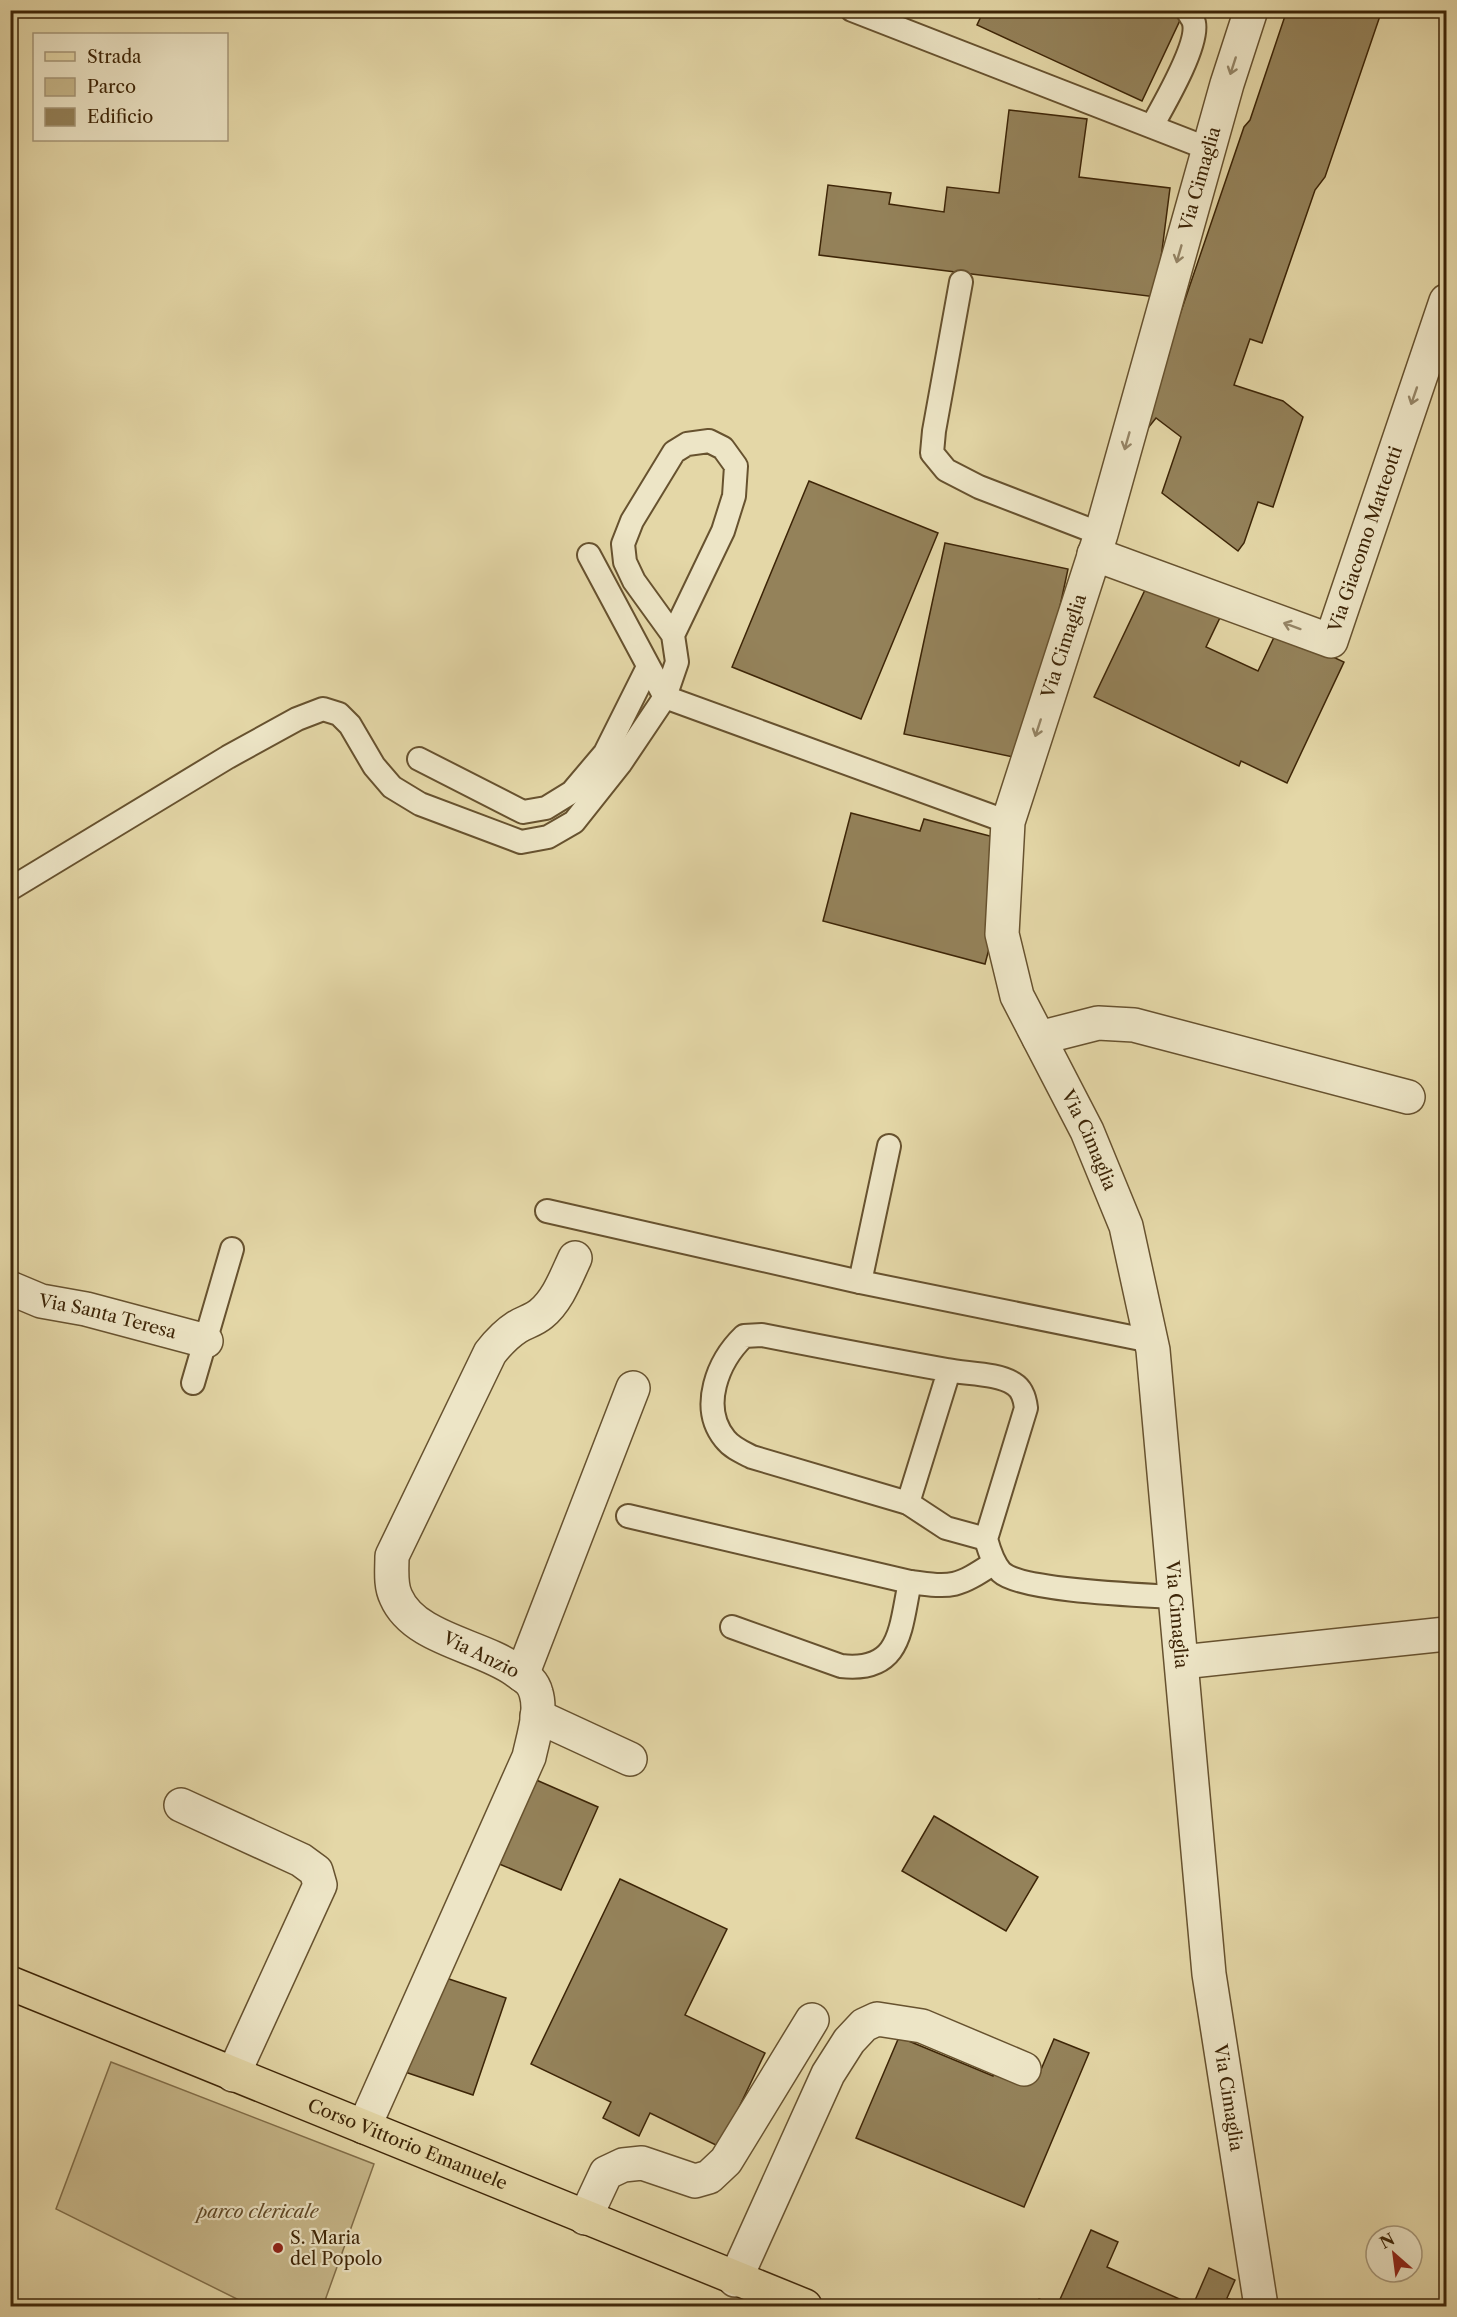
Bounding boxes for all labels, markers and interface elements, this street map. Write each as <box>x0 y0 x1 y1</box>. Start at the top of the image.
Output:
legend <box>33 33 228 141</box>
text: Strada <box>87 46 142 68</box>
one-way arrow <box>1226 56 1237 75</box>
text: Parco <box>87 76 136 98</box>
text: Edificio <box>87 106 153 128</box>
street label: Via Cimaglia <box>1174 124 1226 235</box>
one-way arrow <box>1173 244 1185 263</box>
one-way arrow <box>1408 386 1419 405</box>
one-way arrow <box>1120 432 1132 451</box>
street label: Via Giacomo Matteotti <box>1324 443 1407 636</box>
street label: Via Cimaglia <box>1037 591 1091 702</box>
one-way arrow <box>1283 620 1302 631</box>
one-way arrow <box>1032 718 1043 737</box>
street label: Via Cimaglia <box>1056 1085 1121 1194</box>
street label: Via Santa Teresa <box>36 1290 179 1344</box>
street label: Via Cimaglia <box>1161 1559 1193 1670</box>
street label: Via Anzio <box>438 1627 523 1683</box>
street label: Via Cimaglia <box>1209 2042 1248 2153</box>
street label: Corso Vittorio Emanuele <box>304 2094 510 2195</box>
park label: parco clericale <box>194 2201 320 2223</box>
north arrow <box>1364 2224 1424 2284</box>
place label: S. Maria del Popolo <box>290 2227 382 2270</box>
text: N <box>1376 2229 1398 2253</box>
marker: S. Maria del Popolo <box>271 2241 285 2255</box>

